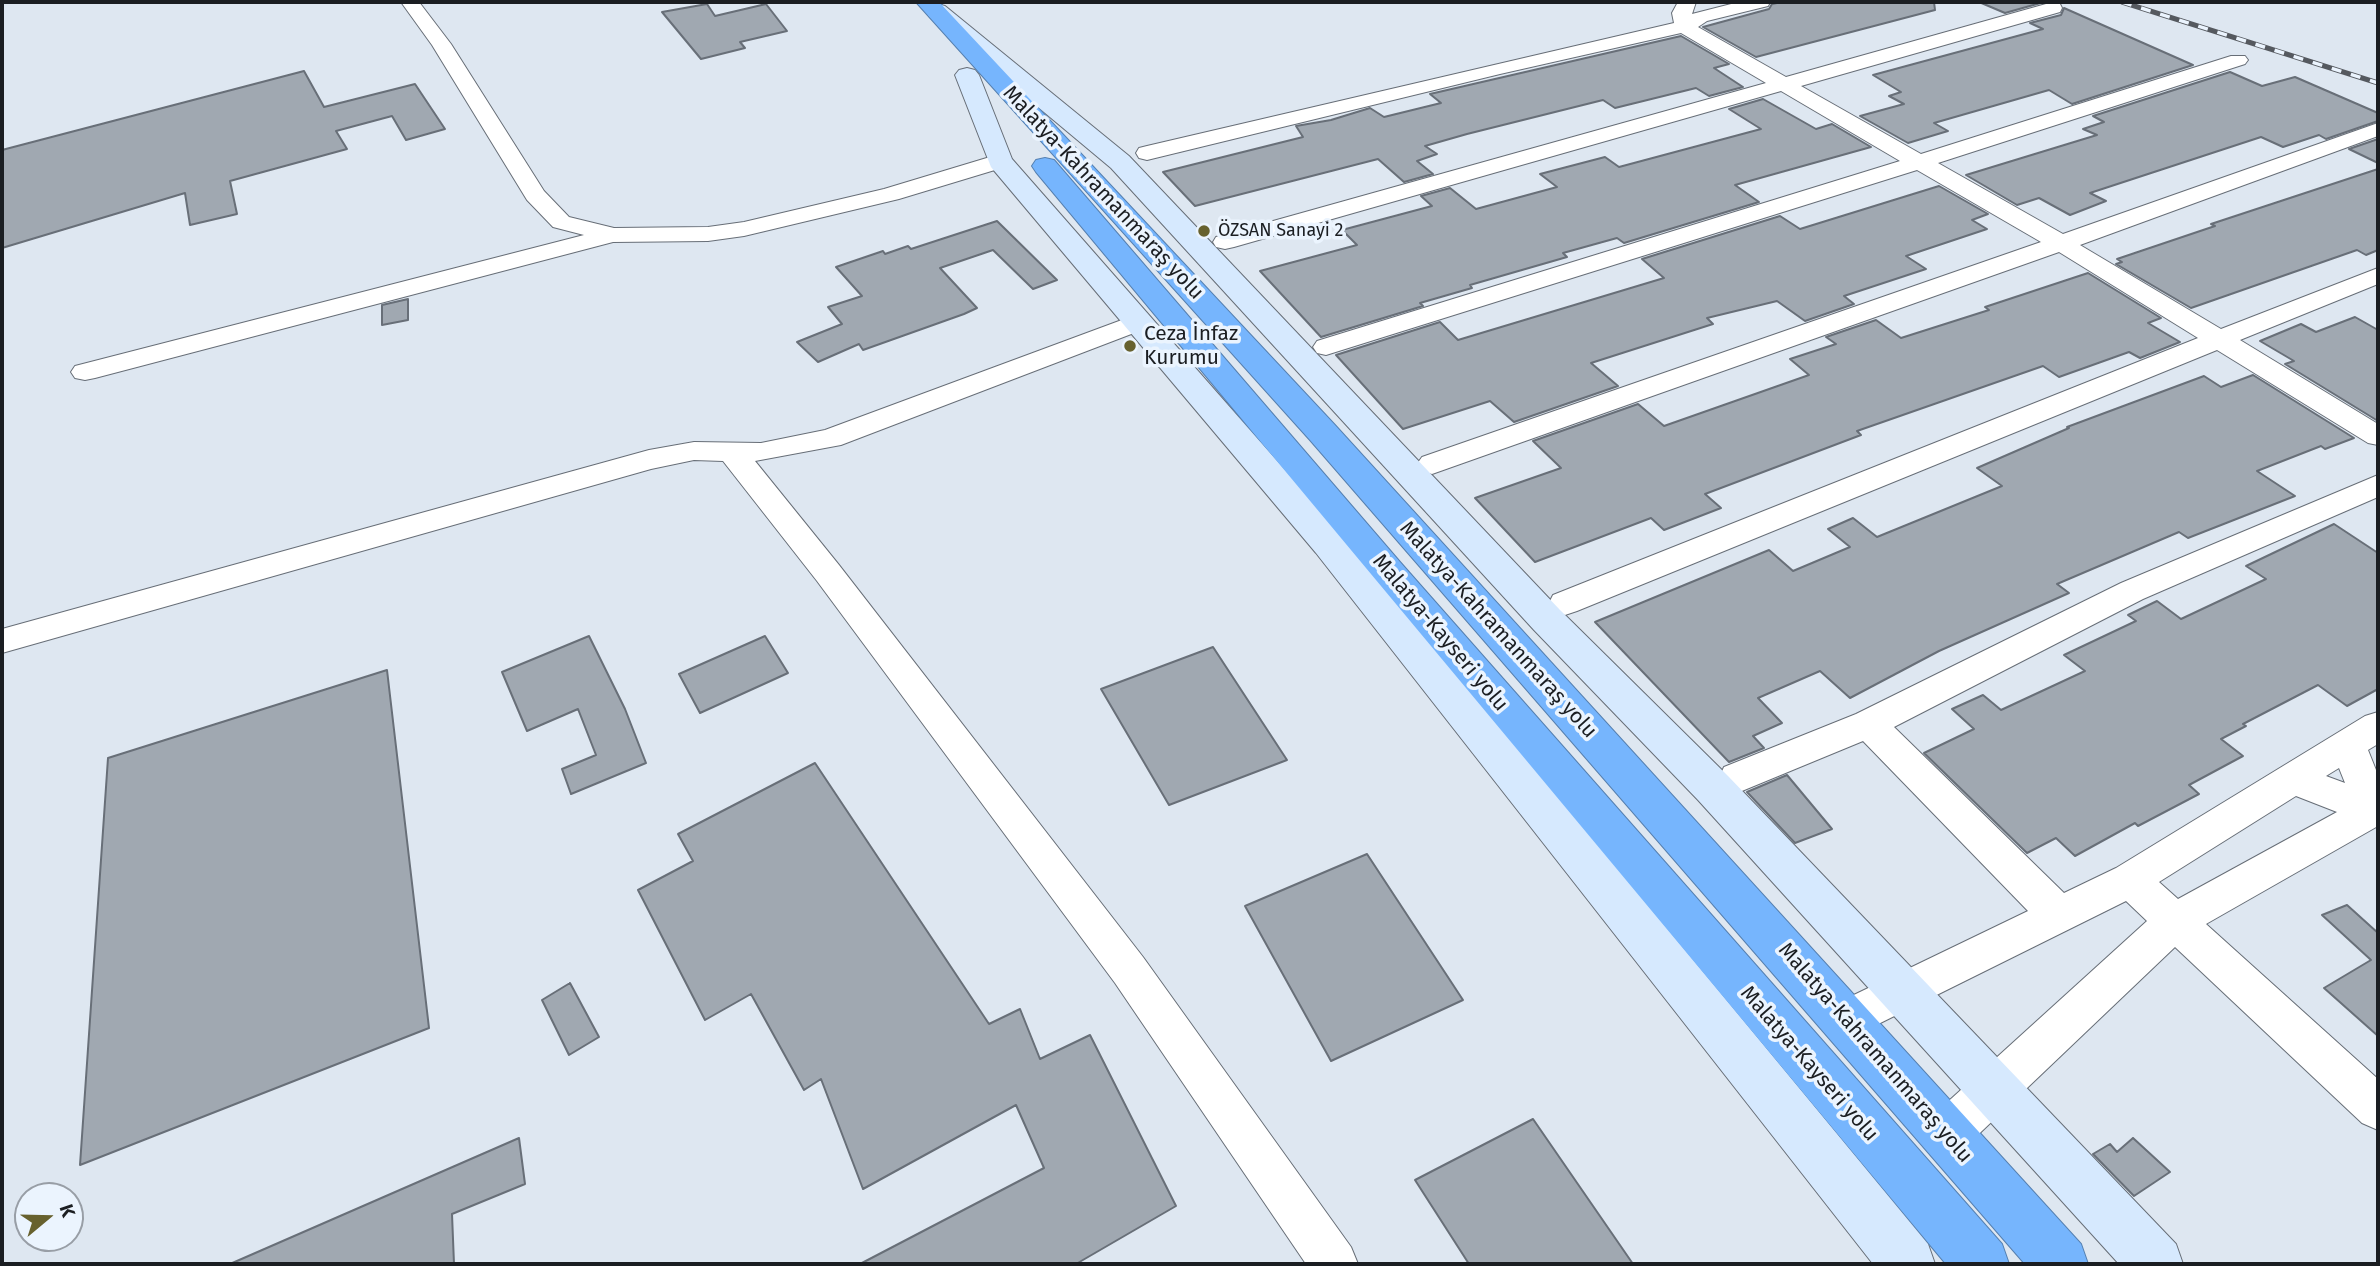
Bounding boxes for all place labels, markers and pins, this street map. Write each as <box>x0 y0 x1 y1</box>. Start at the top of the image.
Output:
place label: ÖZSAN Sanayi 2 <box>1218 220 1344 242</box>
marker: ÖZSAN Sanayi 2 <box>1196 223 1212 239</box>
place label: Ceza İnfaz Kurumu <box>1144 321 1238 371</box>
marker: Ceza İnfaz Kurumu <box>1122 338 1138 354</box>

